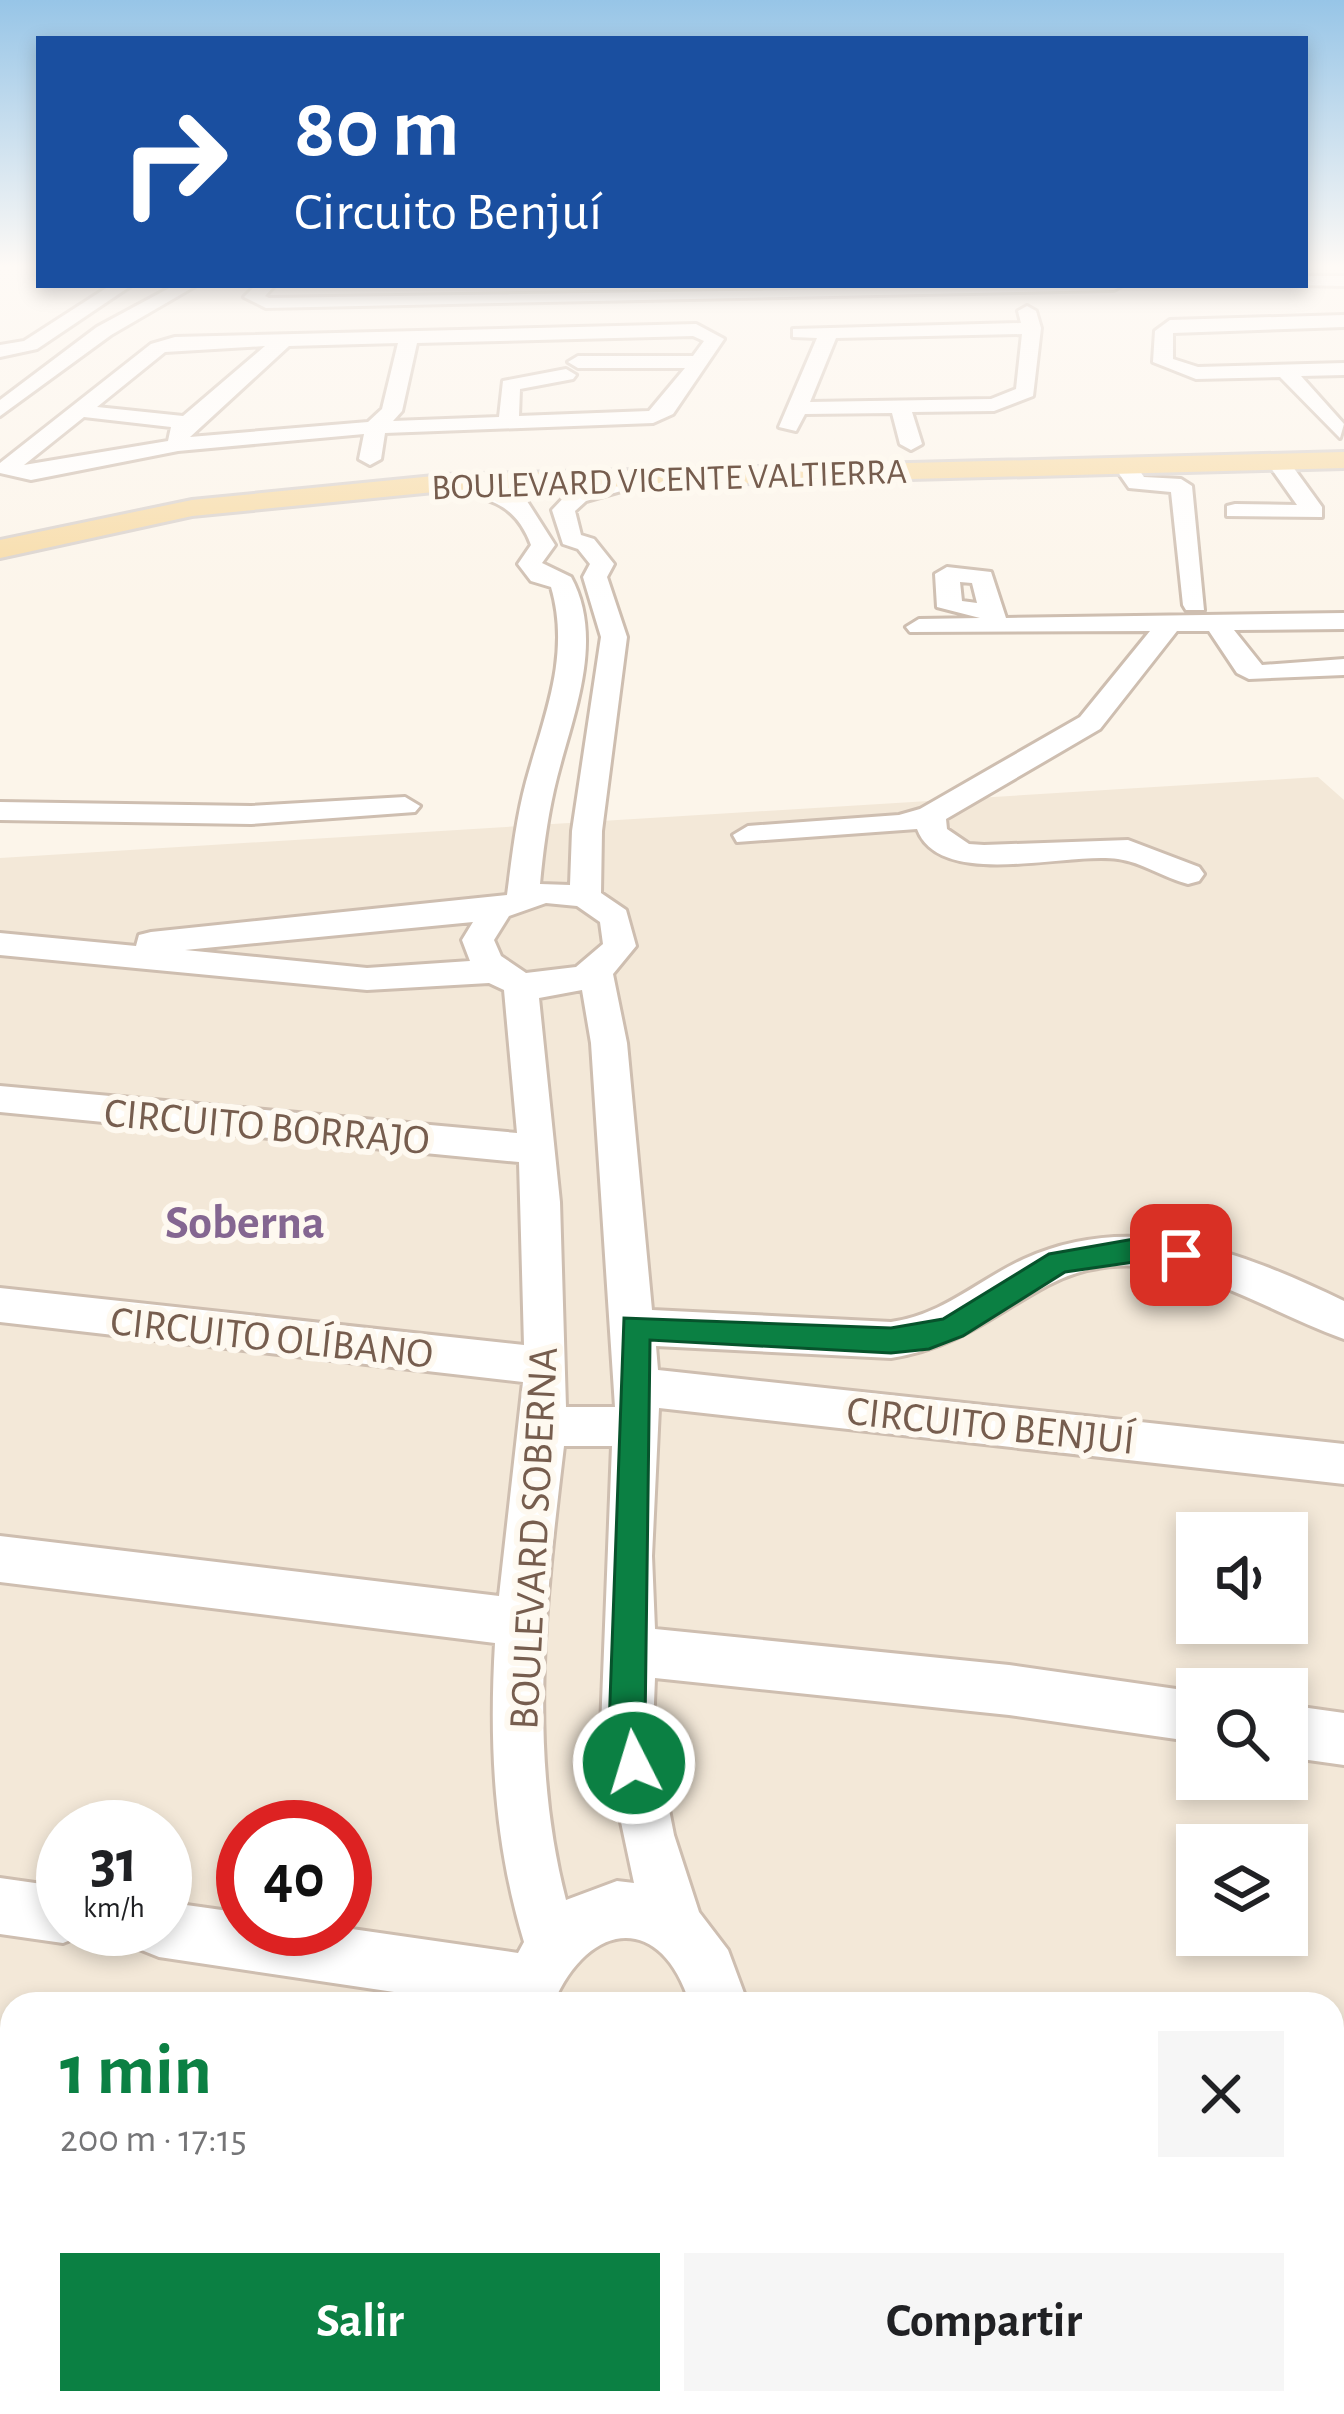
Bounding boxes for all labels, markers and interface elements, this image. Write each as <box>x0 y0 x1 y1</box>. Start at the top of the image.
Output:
icon: right <box>96 84 252 240</box>
text: 80 m <box>294 88 460 172</box>
text: Circuito Benjuí <box>294 186 602 240</box>
street label: BOULEVARD VICENTE VALTIERRA <box>431 454 908 506</box>
street label: CIRCUITO BORRAJO <box>102 1092 431 1162</box>
district label: Soberna <box>165 1200 325 1248</box>
pin <box>1130 1204 1232 1306</box>
icon: arrive <box>1148 1222 1214 1288</box>
street label: CIRCUITO OLÍBANO <box>108 1296 436 1376</box>
street label: BOULEVARD SOBERNA <box>503 1346 565 1731</box>
street label: CIRCUITO BENJUÍ <box>845 1386 1138 1462</box>
map controls <box>1176 1512 1308 1956</box>
button: sound <box>1176 1512 1308 1644</box>
button: search <box>1176 1668 1308 1800</box>
position arrow <box>571 1700 697 1826</box>
speed limit sign: 40 <box>216 1800 372 1956</box>
button: layers <box>1176 1824 1308 1956</box>
text: 31 <box>90 1833 138 1893</box>
text: km/h <box>83 1893 145 1923</box>
button: close <box>1158 2031 1284 2157</box>
text: 1 min <box>60 2035 212 2107</box>
text: 200 m · 17:15 <box>60 2120 247 2159</box>
button: Salir <box>60 2253 660 2391</box>
button: Compartir <box>684 2253 1284 2391</box>

